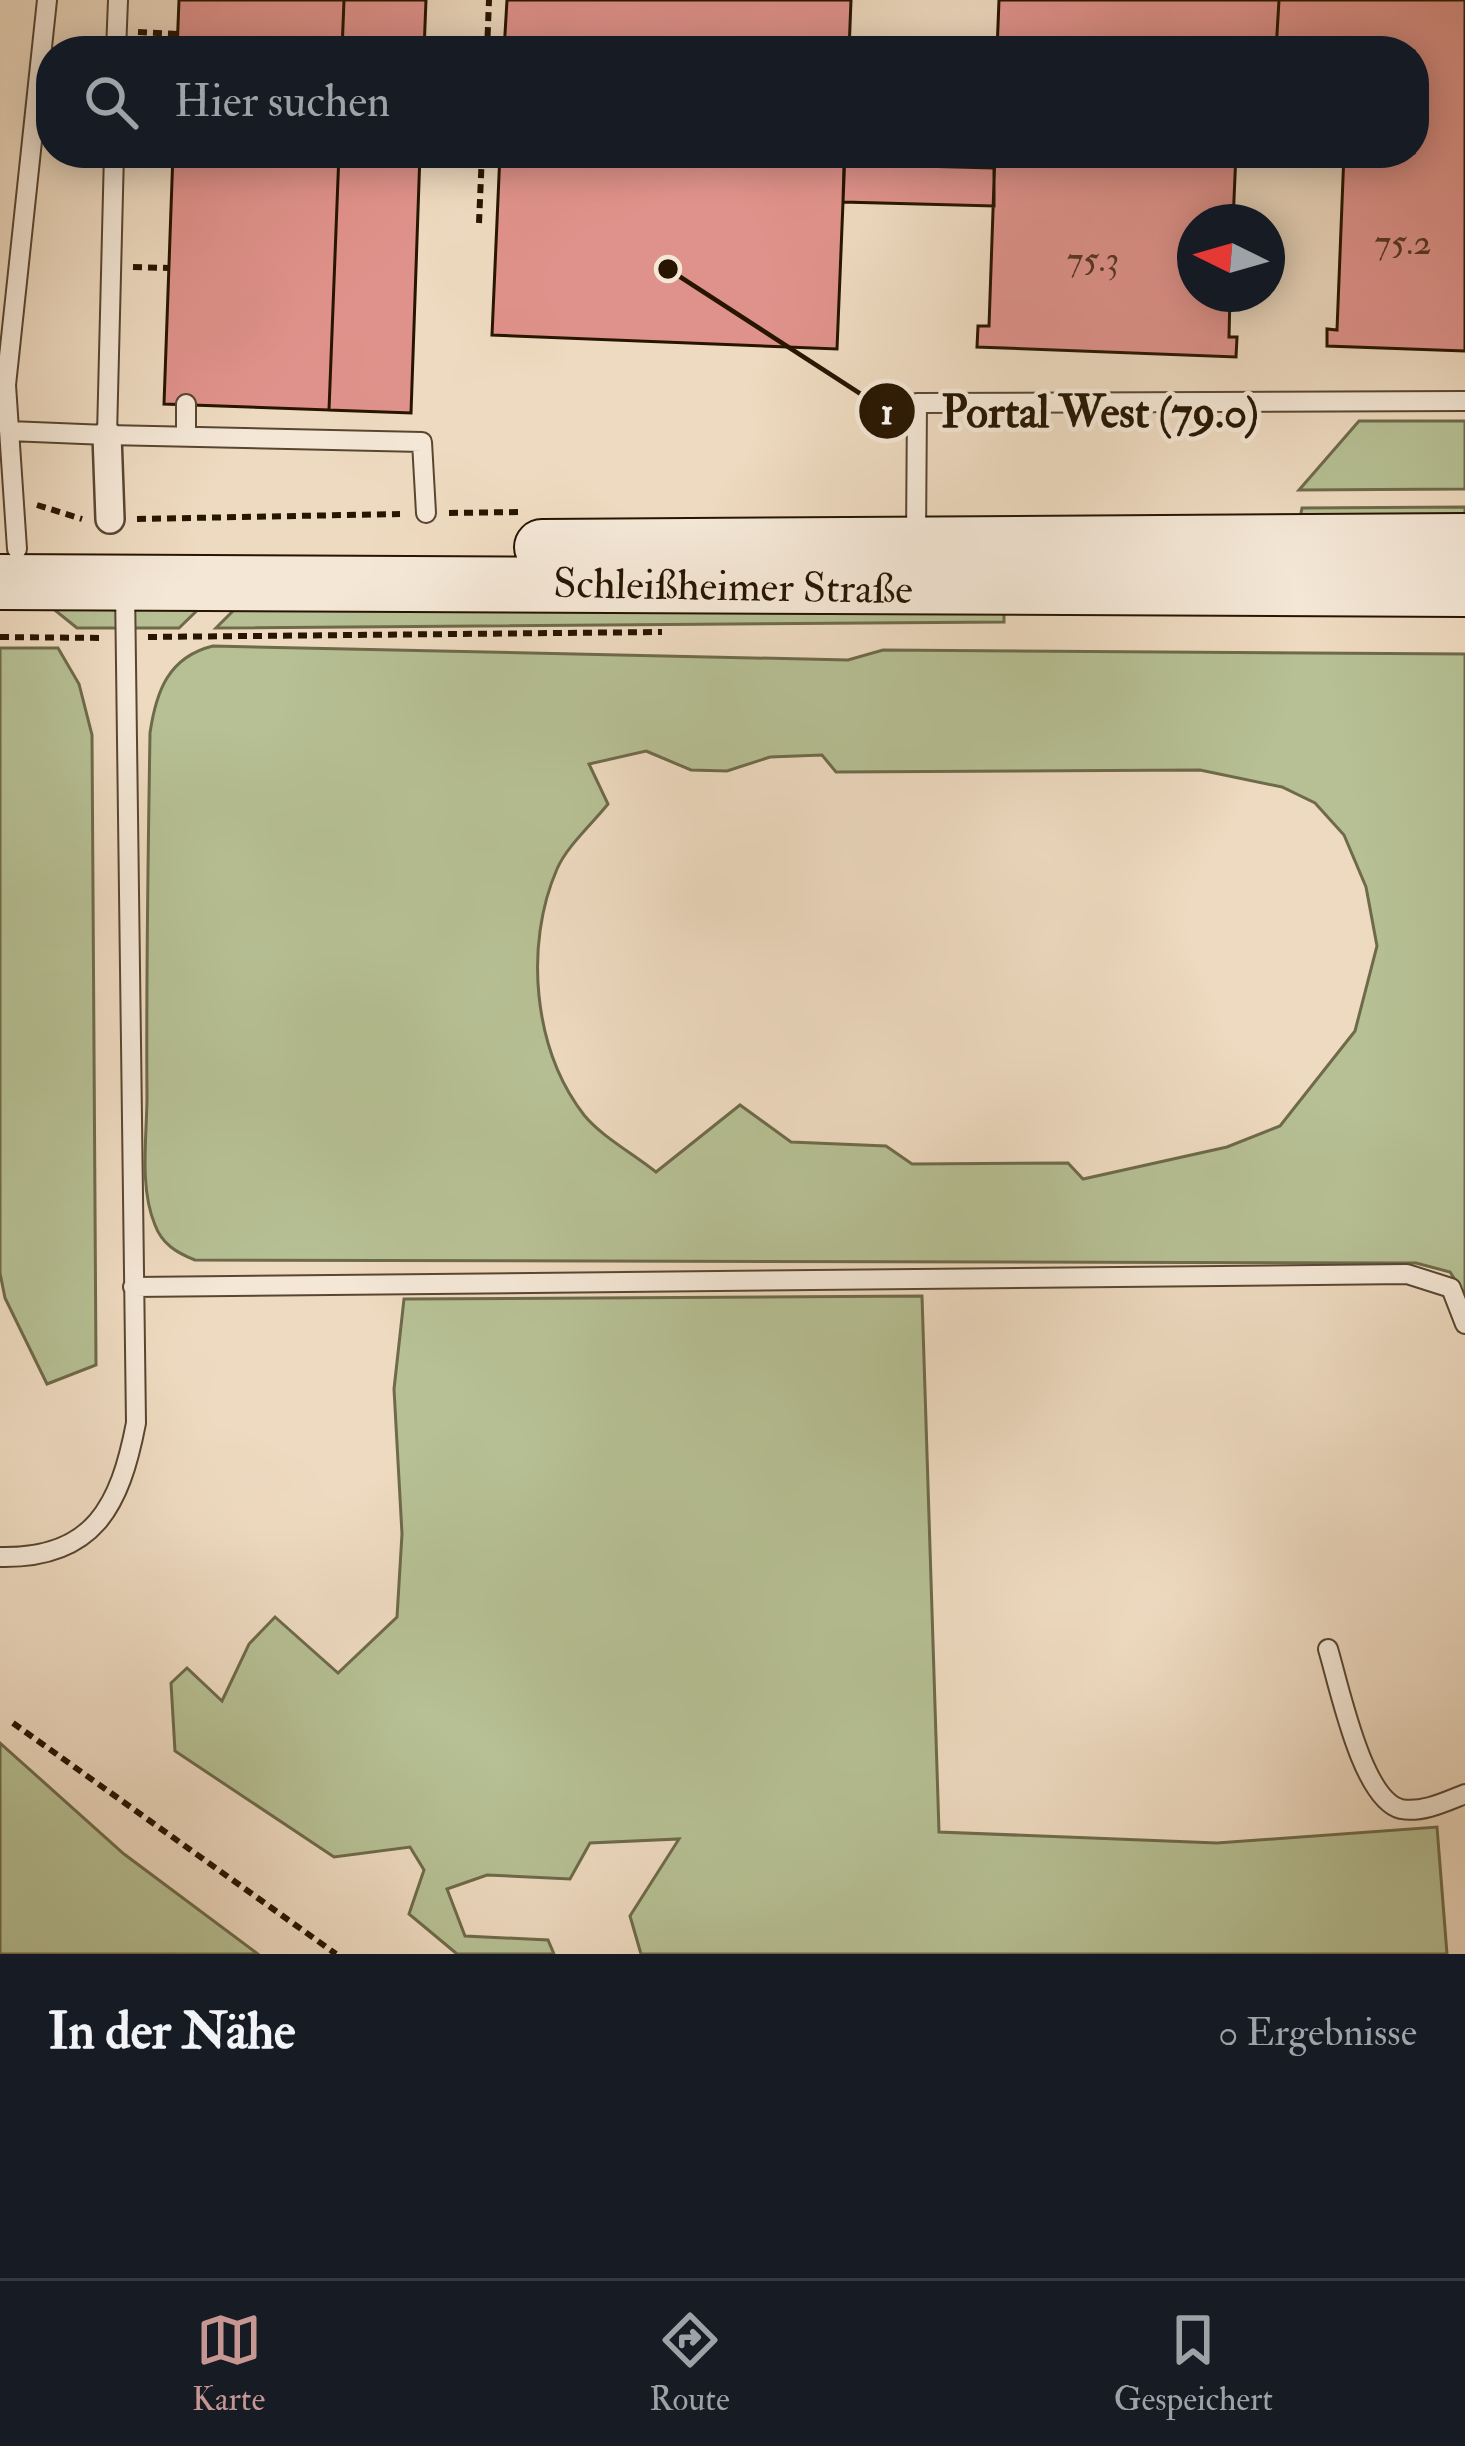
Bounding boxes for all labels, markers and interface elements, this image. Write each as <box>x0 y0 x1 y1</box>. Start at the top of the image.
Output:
search box <box>36 36 1429 168</box>
icon: search <box>78 69 144 135</box>
text: Hier suchen <box>174 74 390 130</box>
north arrow <box>1177 204 1285 312</box>
house number: 75.2 <box>1375 220 1431 265</box>
house number: 75.3 <box>1067 237 1119 282</box>
callout: Portal West (79.0) <box>857 371 1283 452</box>
text: Portal West (79.0) <box>941 385 1259 441</box>
text: 1 <box>881 390 893 435</box>
street label: Schleißheimer Straße <box>553 558 913 616</box>
text: In der Nähe <box>48 2000 295 2064</box>
text: 0 Ergebnisse <box>1218 2008 1417 2057</box>
tab: Karte <box>192 2307 265 2420</box>
tab: Route <box>649 2307 730 2420</box>
tab: Gespeichert <box>1114 2307 1273 2420</box>

